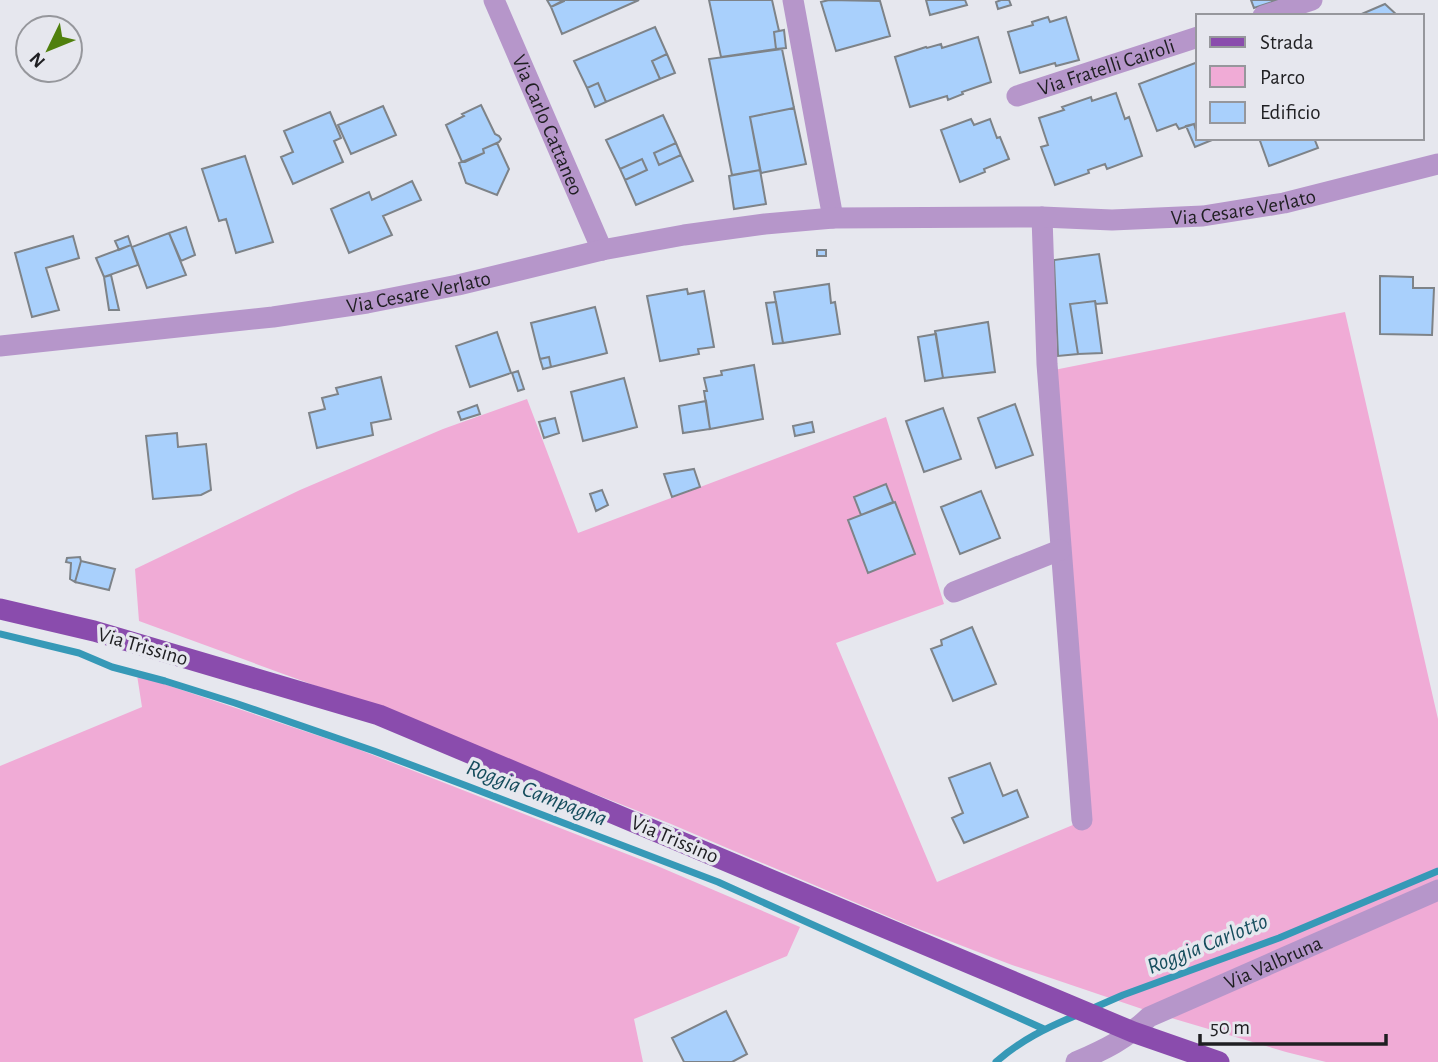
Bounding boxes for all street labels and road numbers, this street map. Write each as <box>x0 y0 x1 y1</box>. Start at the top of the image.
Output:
street label: Via Fratelli Cairoli <box>1035 35 1178 99</box>
street label: Via Carlo Cattaneo <box>508 52 587 198</box>
street label: Via Cesare Verlato <box>1170 185 1318 228</box>
street label: Via Cesare Verlato <box>345 268 493 317</box>
street label: Via Trissino <box>95 624 190 669</box>
street label: Via Trissino <box>628 812 722 867</box>
street label: Via Valbruna <box>1222 932 1326 993</box>

